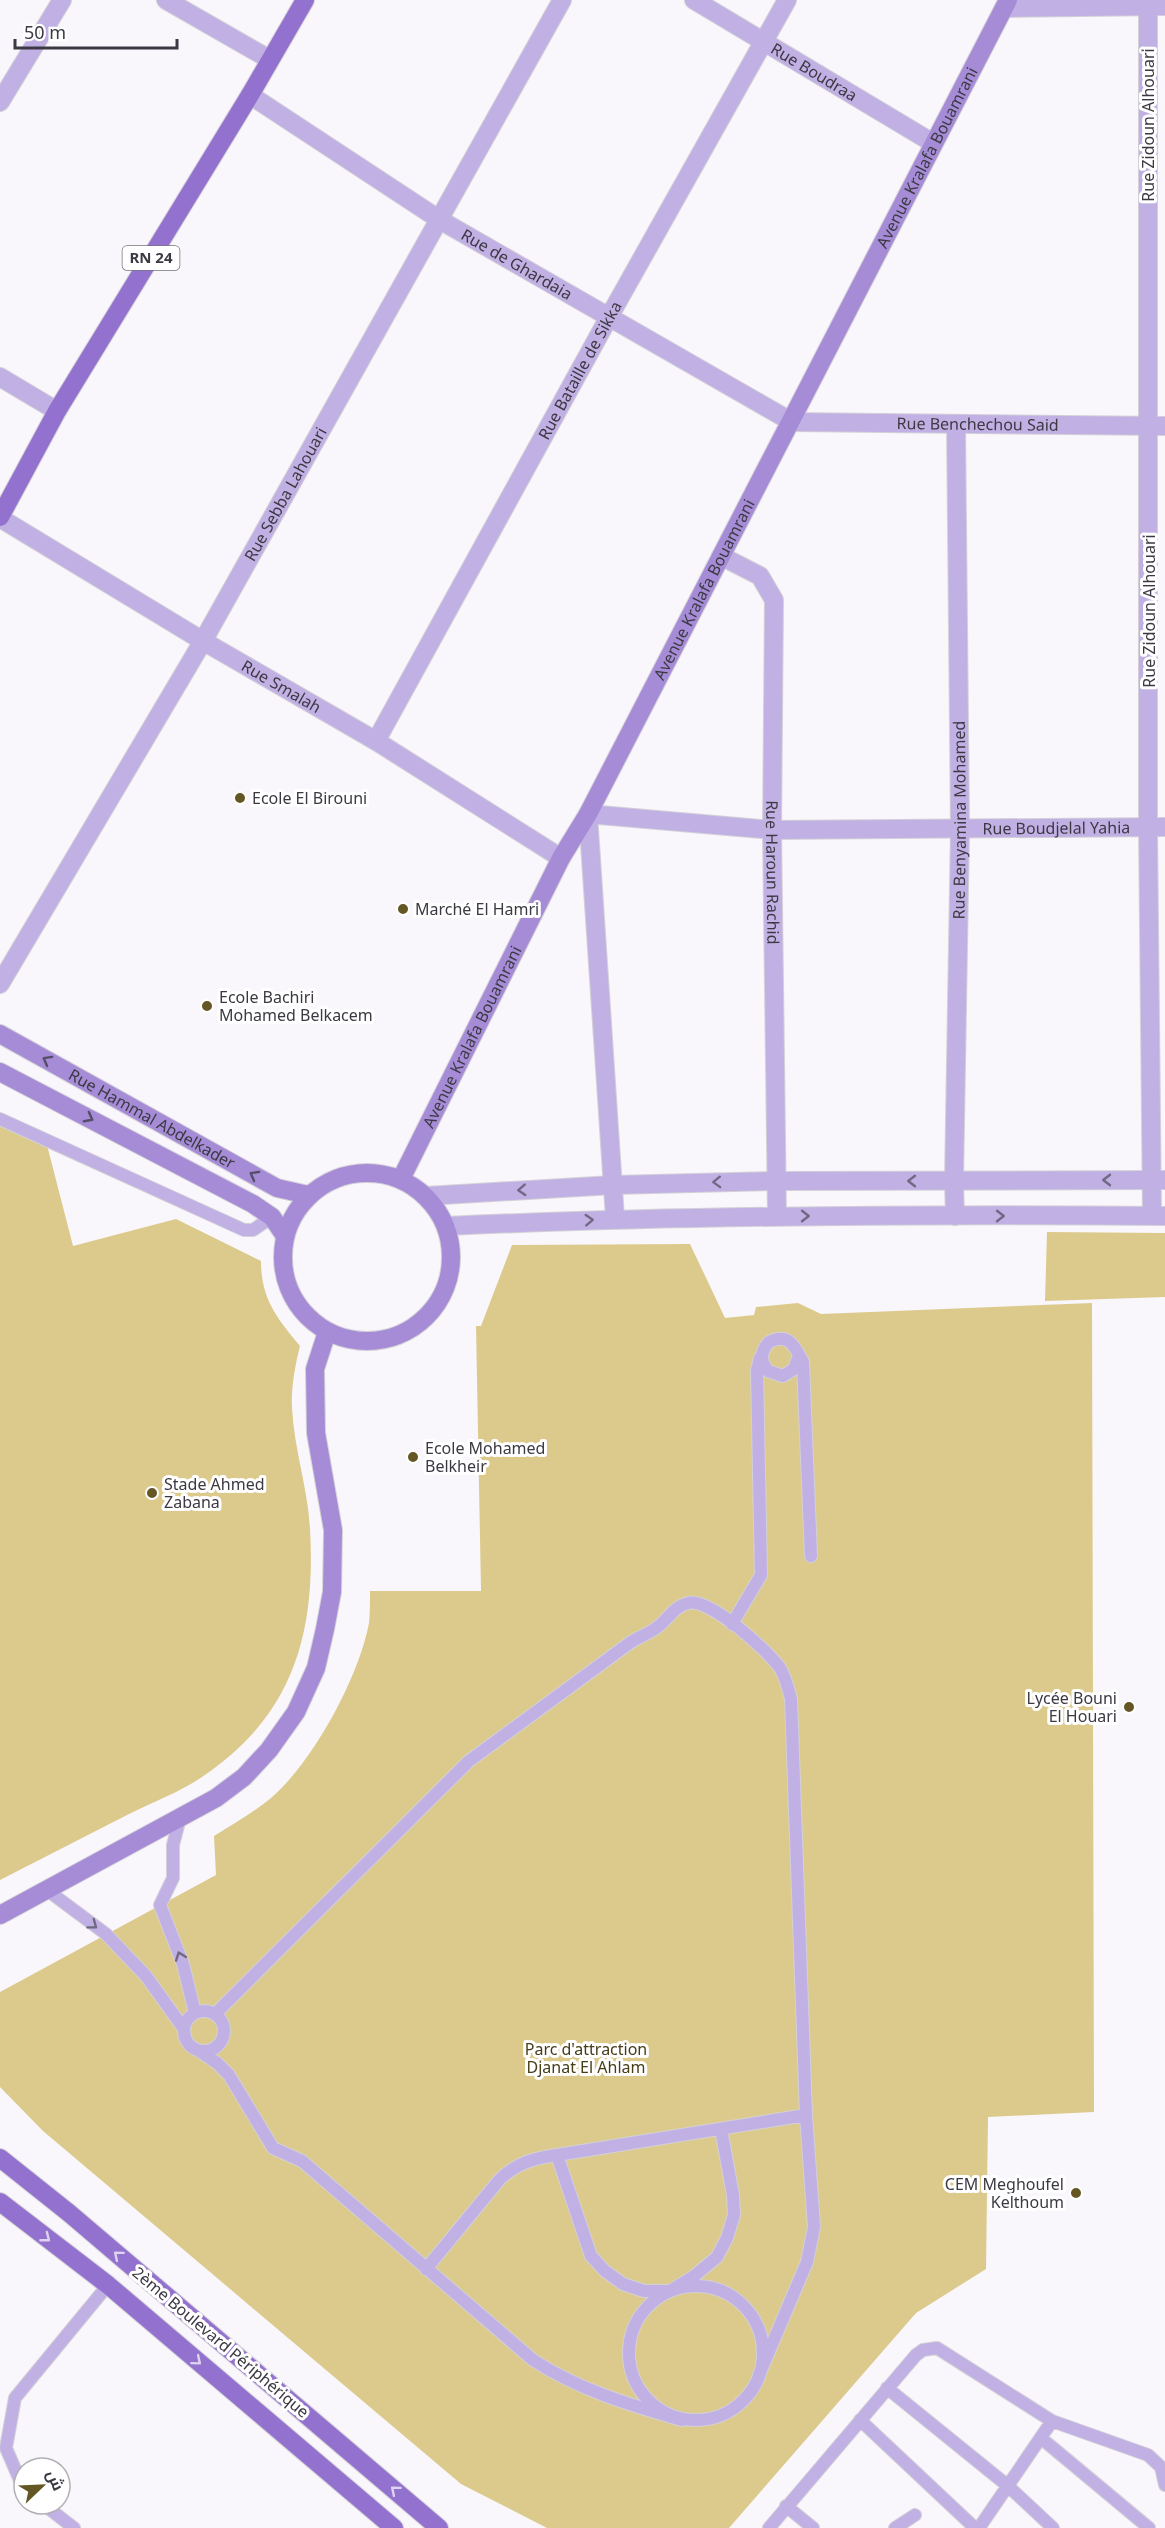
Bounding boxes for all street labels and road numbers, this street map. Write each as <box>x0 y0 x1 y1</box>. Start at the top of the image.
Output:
street label: Rue Boudraa <box>767 38 861 106</box>
street label: Rue Zidoun Alhouari <box>1137 48 1159 202</box>
street label: Avenue Kralafa Bouamrani <box>871 63 982 252</box>
street label: Rue de Ghardaia <box>457 223 576 305</box>
road number: RN 24 <box>122 246 180 270</box>
street label: Rue Bataille de Sikka <box>533 297 627 443</box>
street label: Rue Benchechou Said <box>897 412 1059 436</box>
street label: Rue Sebba Lahouari <box>239 423 332 565</box>
street label: Avenue Kralafa Bouamrani <box>648 495 760 684</box>
street label: Rue Zidoun Alhouari <box>1138 534 1160 688</box>
street label: Rue Smalah <box>238 655 325 718</box>
street label: Rue Benyamina Mohamed <box>947 721 971 920</box>
street label: Rue Haroun Rachid <box>761 800 784 945</box>
street label: Rue Boudjelal Yahia <box>982 816 1130 839</box>
street label: Avenue Kralafa Bouamrani <box>417 942 527 1131</box>
street label: Rue Hammal Abdelkader <box>65 1063 240 1174</box>
street label: 2ème Boulevard Périphérique <box>128 2262 314 2422</box>

